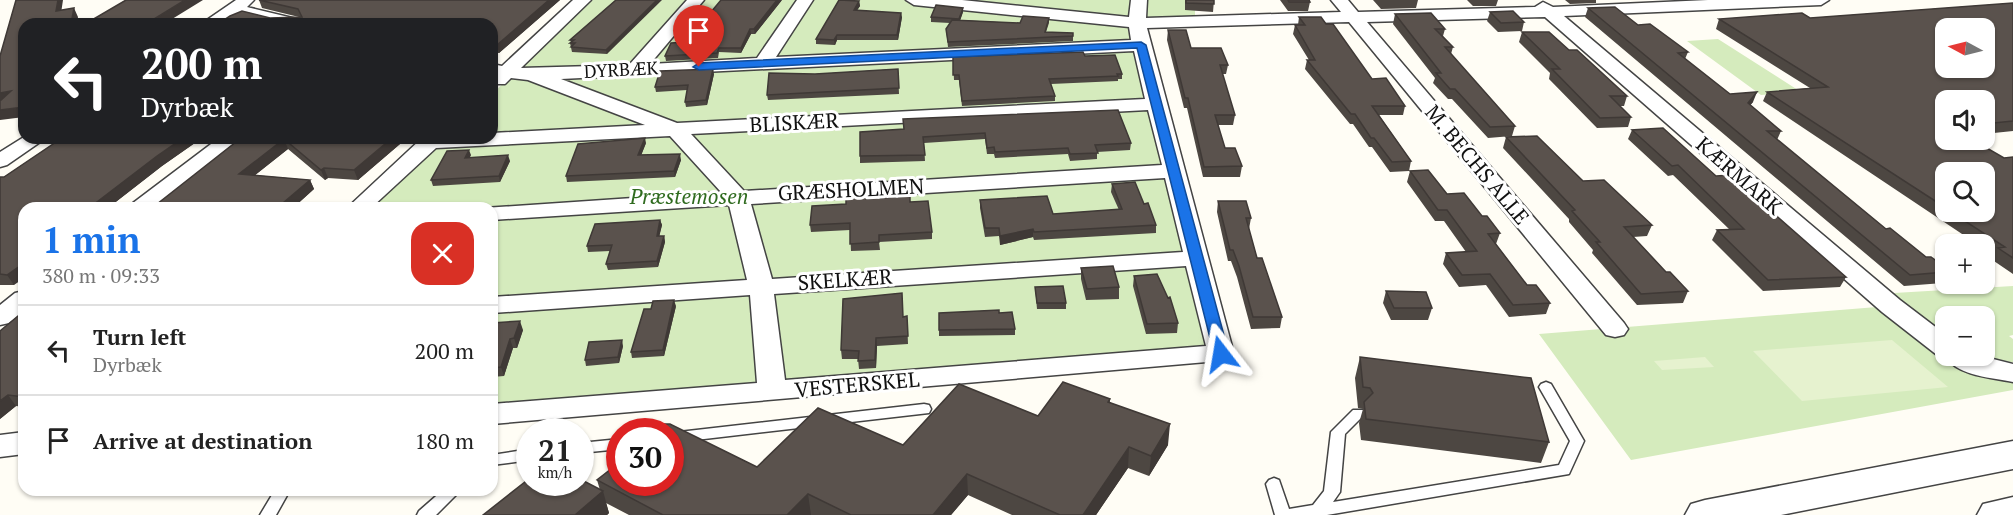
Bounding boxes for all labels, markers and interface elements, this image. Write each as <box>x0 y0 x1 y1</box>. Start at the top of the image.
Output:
pin <box>673 5 724 67</box>
icon: arrive <box>682 14 715 47</box>
north arrow <box>1935 18 1995 78</box>
map controls <box>1935 18 1995 366</box>
text: 200 m <box>141 35 262 91</box>
icon: left <box>42 42 120 120</box>
street label: DYRBÆK <box>583 55 659 83</box>
text: Dyrbæk <box>141 89 234 125</box>
button: sound <box>1935 90 1995 150</box>
street label: M. BECHS ALLE <box>1420 99 1536 230</box>
street label: BLISKÆR <box>749 106 840 138</box>
street label: KÆRMARK <box>1691 130 1789 221</box>
button: search <box>1935 162 1995 222</box>
street label: GRÆSHOLMEN <box>777 171 925 207</box>
park label: Præstemosen <box>629 182 748 210</box>
text: 1 min <box>42 216 140 263</box>
button: close <box>411 222 474 285</box>
button: + <box>1935 234 1995 294</box>
text: 380 m · 09:33 <box>42 262 160 289</box>
street label: SKELKÆR <box>797 262 894 296</box>
button: − <box>1935 306 1995 366</box>
text: Turn left <box>93 322 186 351</box>
position arrow <box>1189 322 1253 386</box>
icon: left <box>42 334 75 367</box>
text: 200 m <box>414 336 474 365</box>
text: Dyrbæk <box>93 351 162 378</box>
street label: VESTERSKEL <box>793 365 921 403</box>
speed limit sign: 30 <box>606 418 684 496</box>
icon: arrive <box>42 424 75 457</box>
text: Arrive at destination <box>93 426 312 455</box>
text: 180 m <box>414 426 474 455</box>
text: 21 <box>538 430 572 470</box>
text: km/h <box>538 462 572 482</box>

